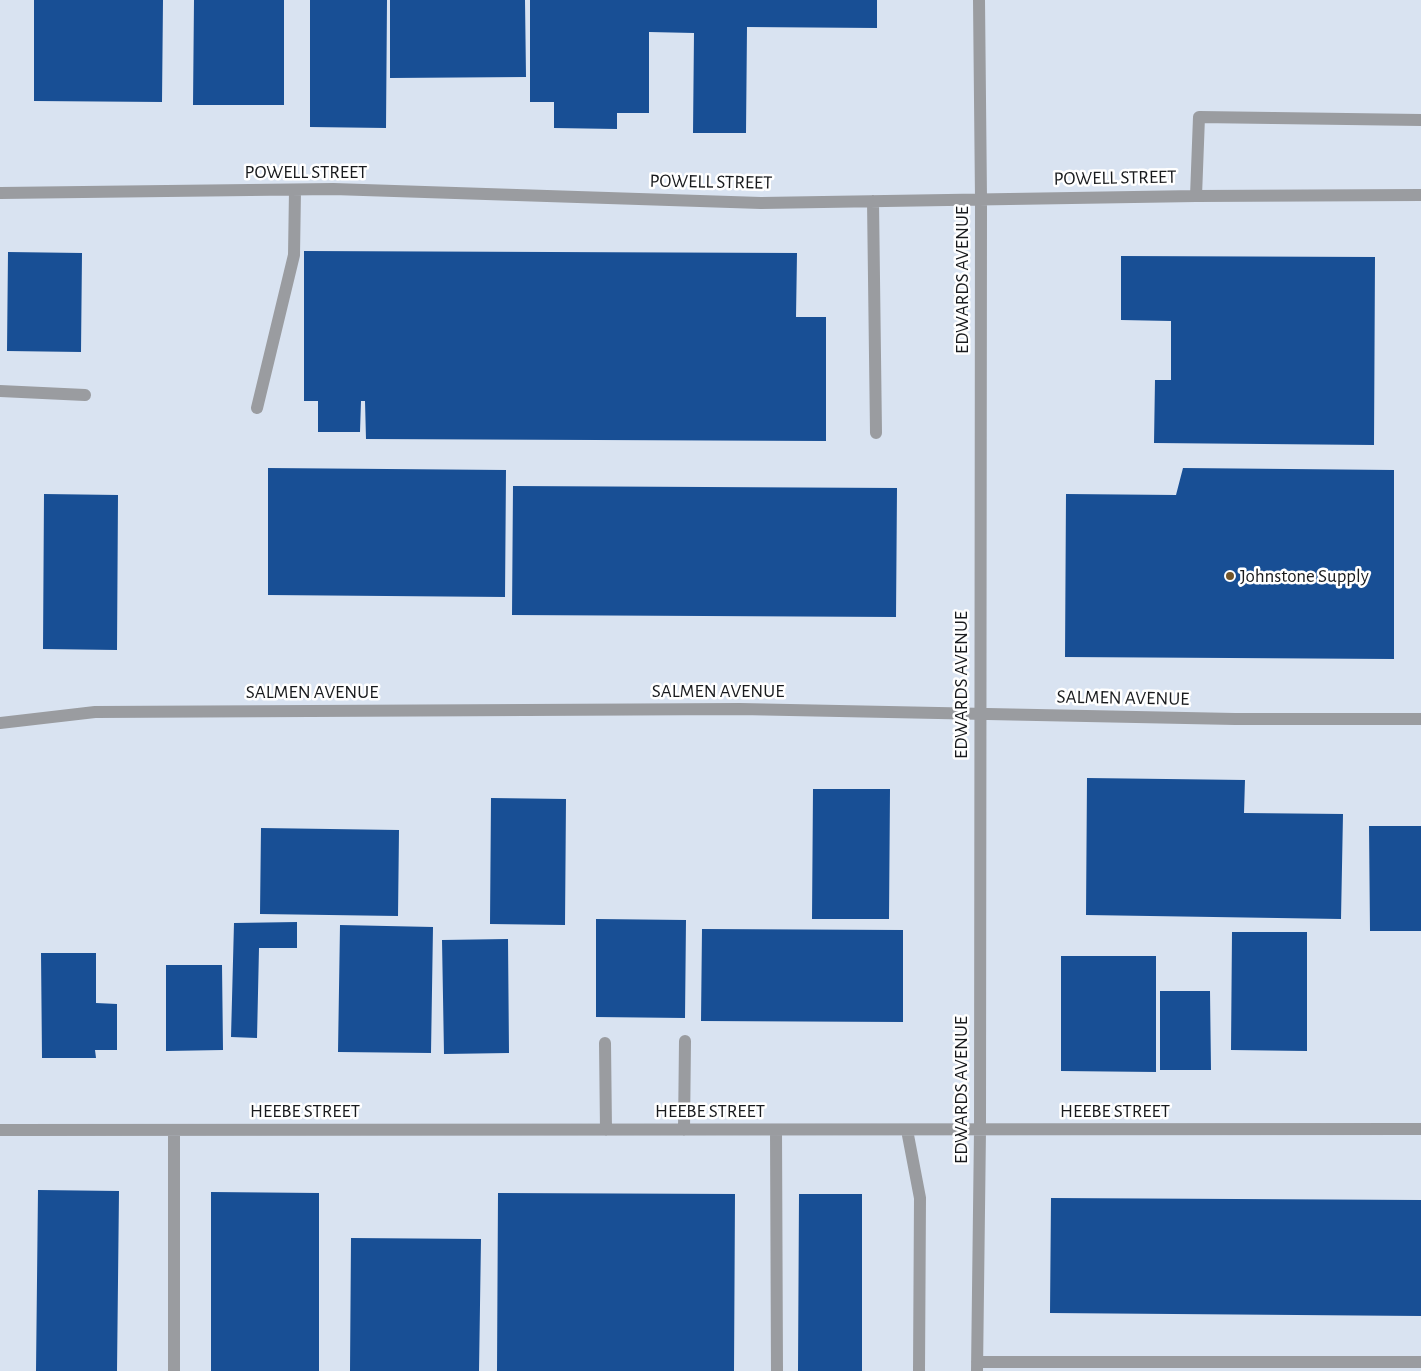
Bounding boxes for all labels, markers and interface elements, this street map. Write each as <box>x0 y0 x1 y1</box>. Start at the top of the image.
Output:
street label: POWELL STREET <box>245 161 367 183</box>
street label: POWELL STREET <box>1053 166 1177 190</box>
street label: POWELL STREET <box>649 170 773 194</box>
street label: EDWARDS AVENUE <box>951 206 973 354</box>
place label: Johnstone Supply <box>1240 565 1369 587</box>
marker: Johnstone Supply <box>1224 570 1236 582</box>
street label: EDWARDS AVENUE <box>950 611 972 759</box>
street label: SALMEN AVENUE <box>652 680 784 702</box>
street label: SALMEN AVENUE <box>246 681 378 703</box>
street label: SALMEN AVENUE <box>1057 685 1189 711</box>
street label: EDWARDS AVENUE <box>950 1016 972 1164</box>
street label: HEEBE STREET <box>250 1100 360 1122</box>
street label: HEEBE STREET <box>655 1100 765 1122</box>
street label: HEEBE STREET <box>1060 1100 1170 1122</box>

